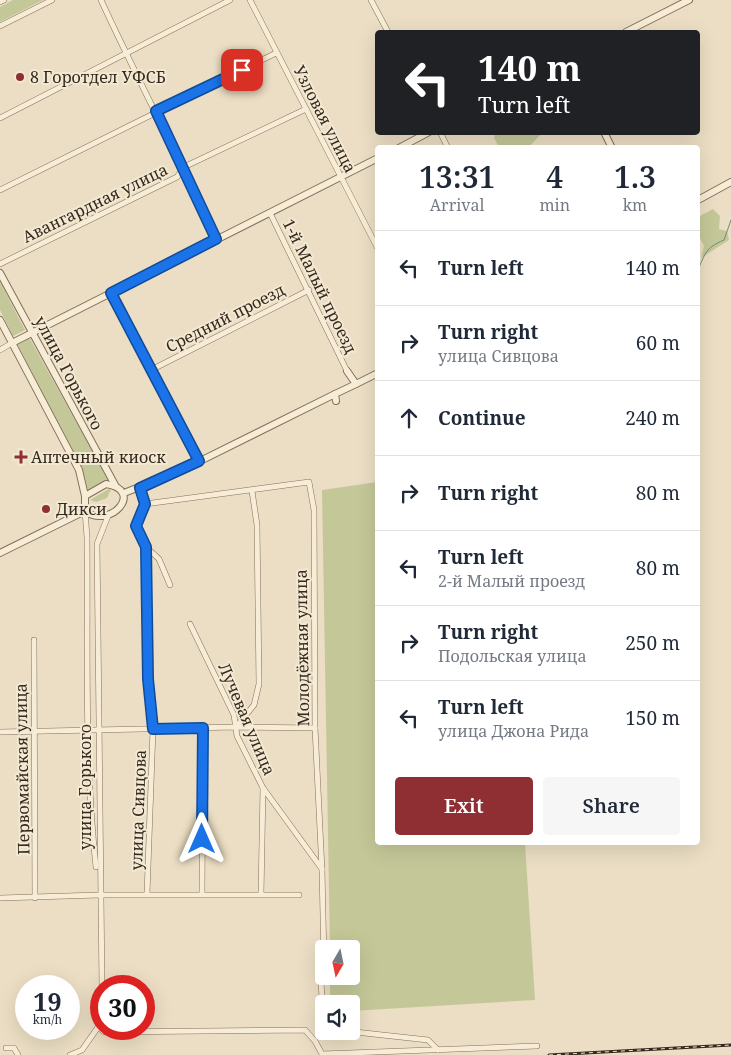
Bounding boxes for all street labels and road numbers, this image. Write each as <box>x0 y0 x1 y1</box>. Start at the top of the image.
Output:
street label: Узловая улица <box>288 62 362 176</box>
street label: Авангардная улица <box>19 158 171 248</box>
street label: 1-й Малый проезд <box>278 215 362 357</box>
street label: Средний проезд <box>162 278 288 358</box>
street label: улица Горького <box>30 312 108 434</box>
street label: Молодёжная улица <box>290 569 314 727</box>
street label: Лучевая улица <box>213 659 281 779</box>
street label: Первомайская улица <box>10 683 34 855</box>
street label: улица Горького <box>74 724 96 850</box>
street label: улица Сивцова <box>125 749 151 871</box>

